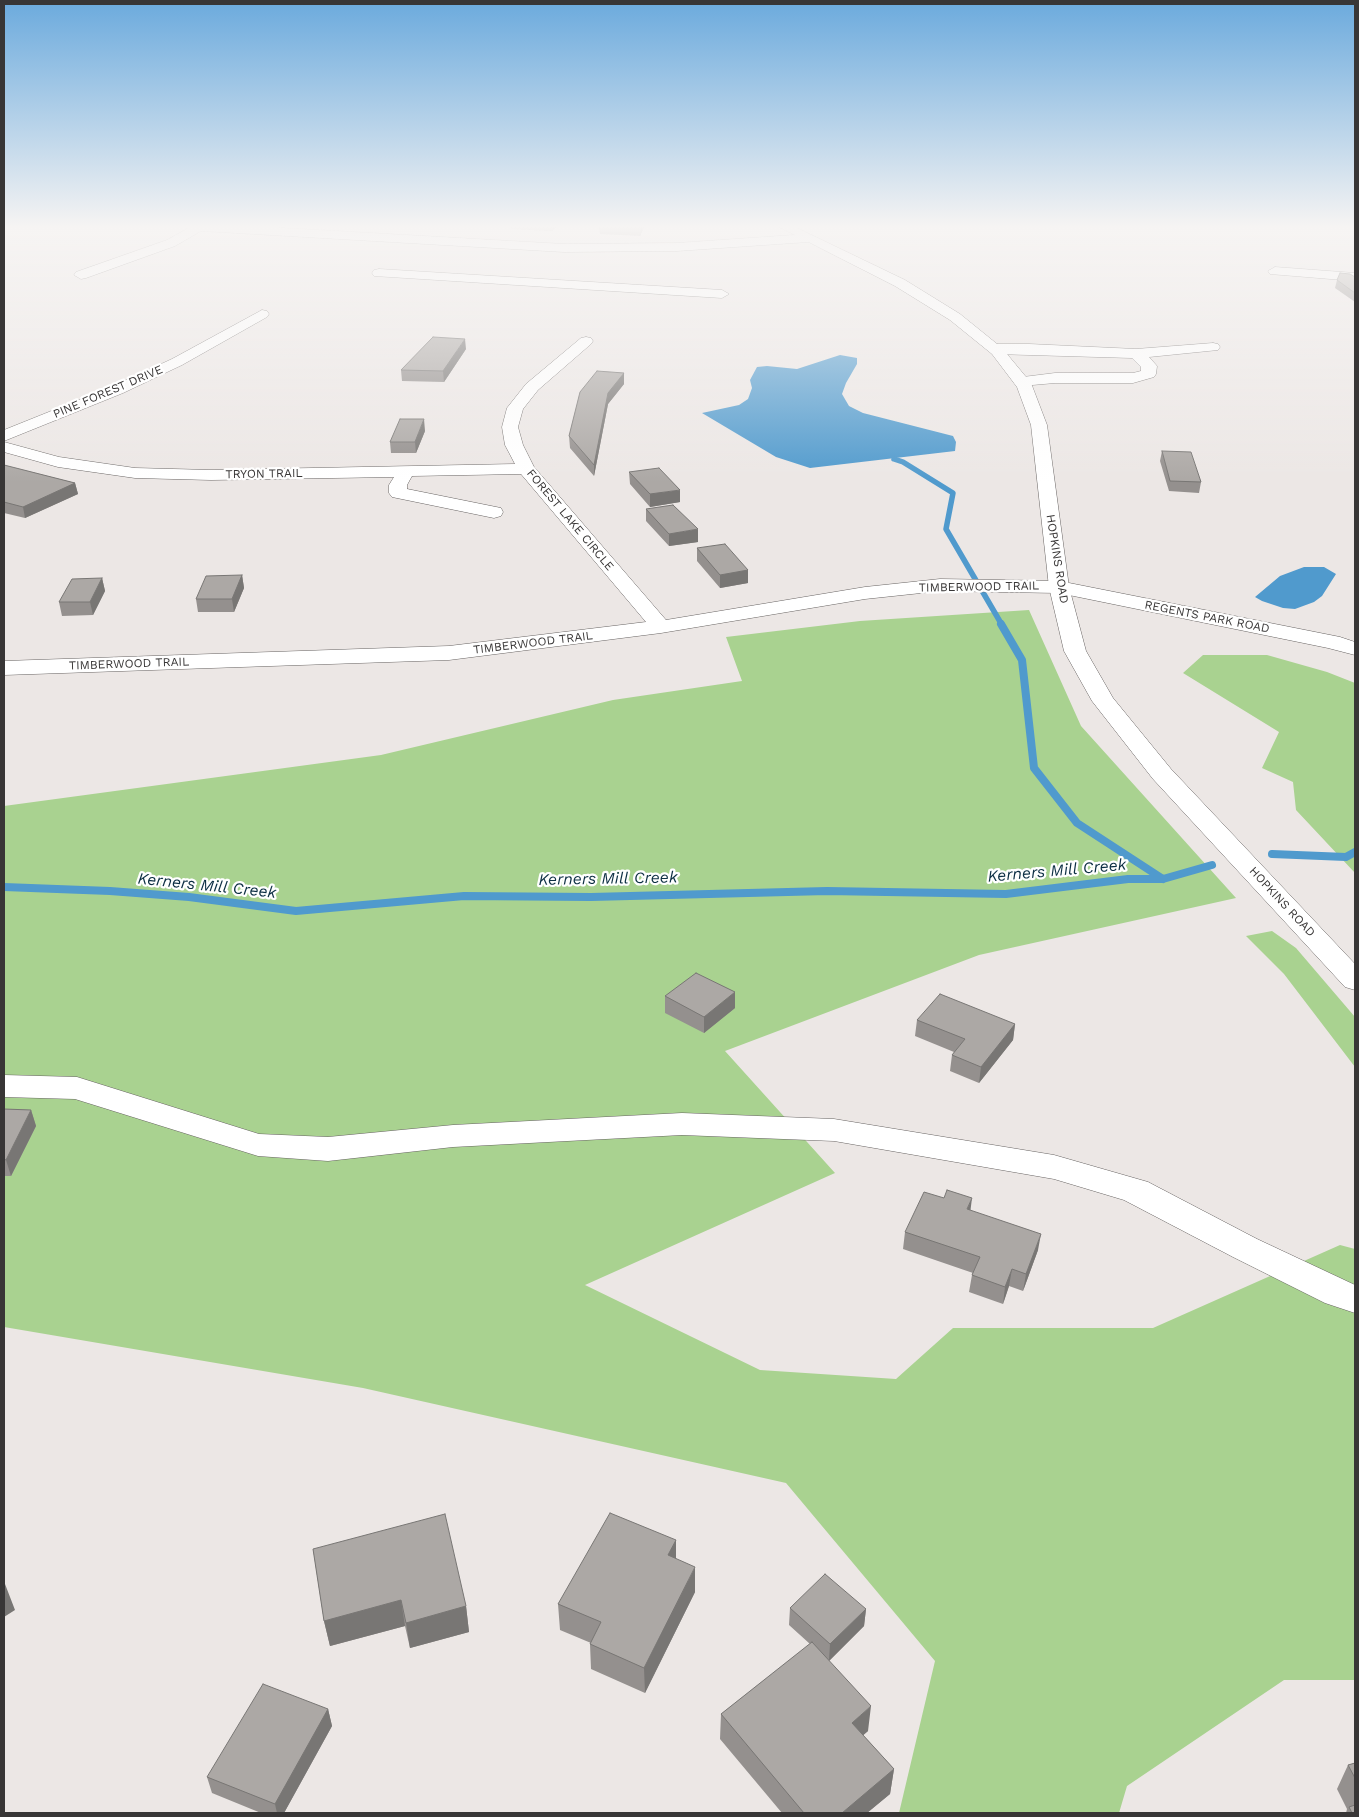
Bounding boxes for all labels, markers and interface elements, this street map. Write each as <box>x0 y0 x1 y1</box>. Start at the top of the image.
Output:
street label: PINE FOREST DRIVE <box>51 362 165 422</box>
street label: TRYON TRAIL <box>225 466 303 482</box>
street label: FOREST LAKE CIRCLE <box>523 466 617 574</box>
street label: HOPKINS ROAD <box>1043 513 1071 605</box>
street label: TIMBERWOOD TRAIL <box>919 579 1039 595</box>
street label: REGENTS PARK ROAD <box>1143 598 1271 636</box>
street label: TIMBERWOOD TRAIL <box>472 629 594 657</box>
street label: TIMBERWOOD TRAIL <box>69 655 189 673</box>
water label: Kerners Mill Creek <box>987 855 1127 887</box>
street label: HOPKINS ROAD <box>1246 864 1318 940</box>
water label: Kerners Mill Creek <box>538 868 678 890</box>
water label: Kerners Mill Creek <box>137 869 277 903</box>

